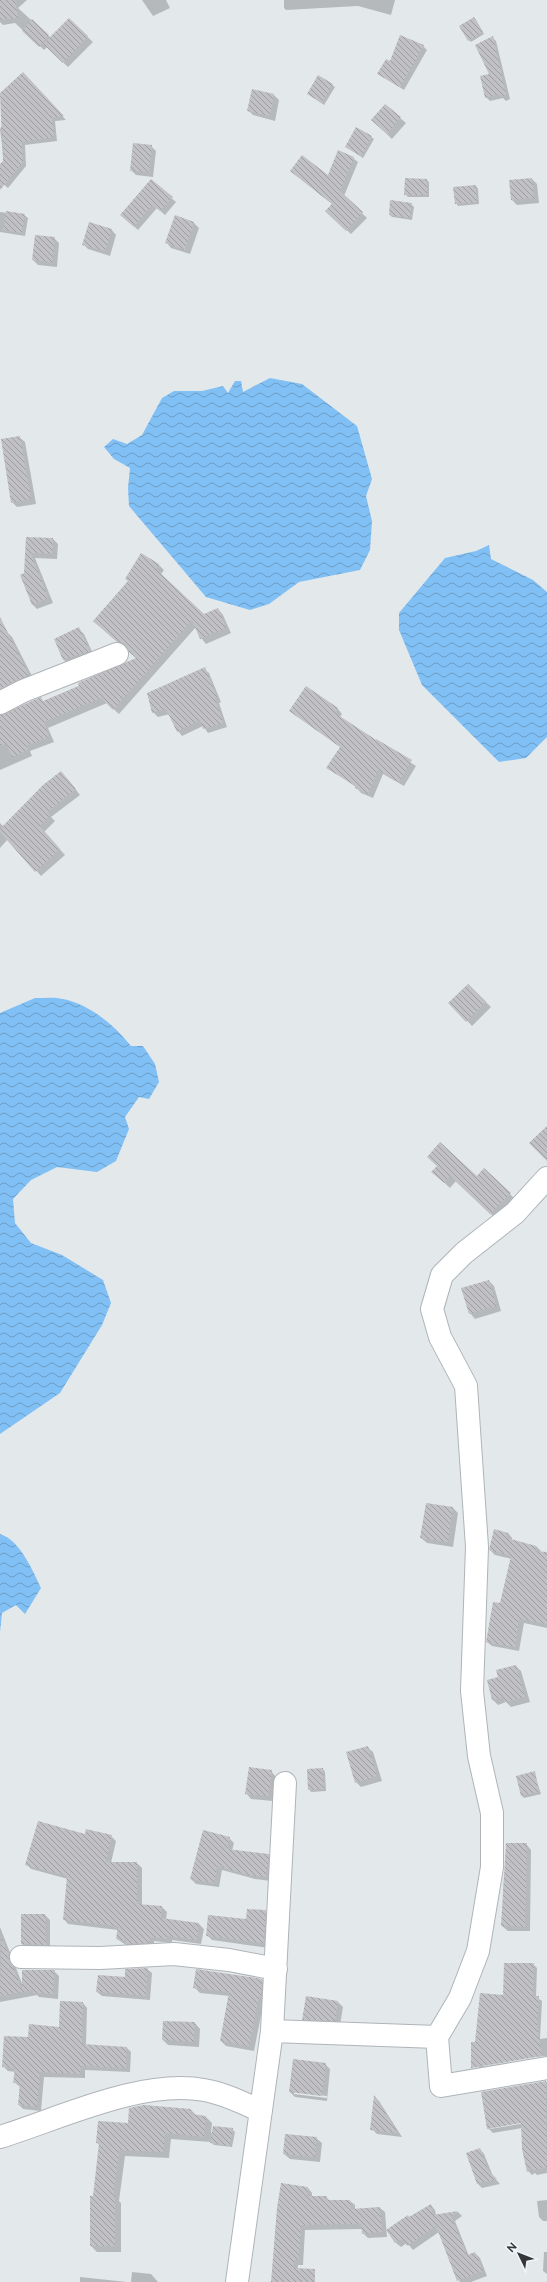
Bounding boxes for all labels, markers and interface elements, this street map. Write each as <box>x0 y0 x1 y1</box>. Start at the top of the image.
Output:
north arrow <box>499 2234 539 2274</box>
text: N <box>504 2240 520 2255</box>

